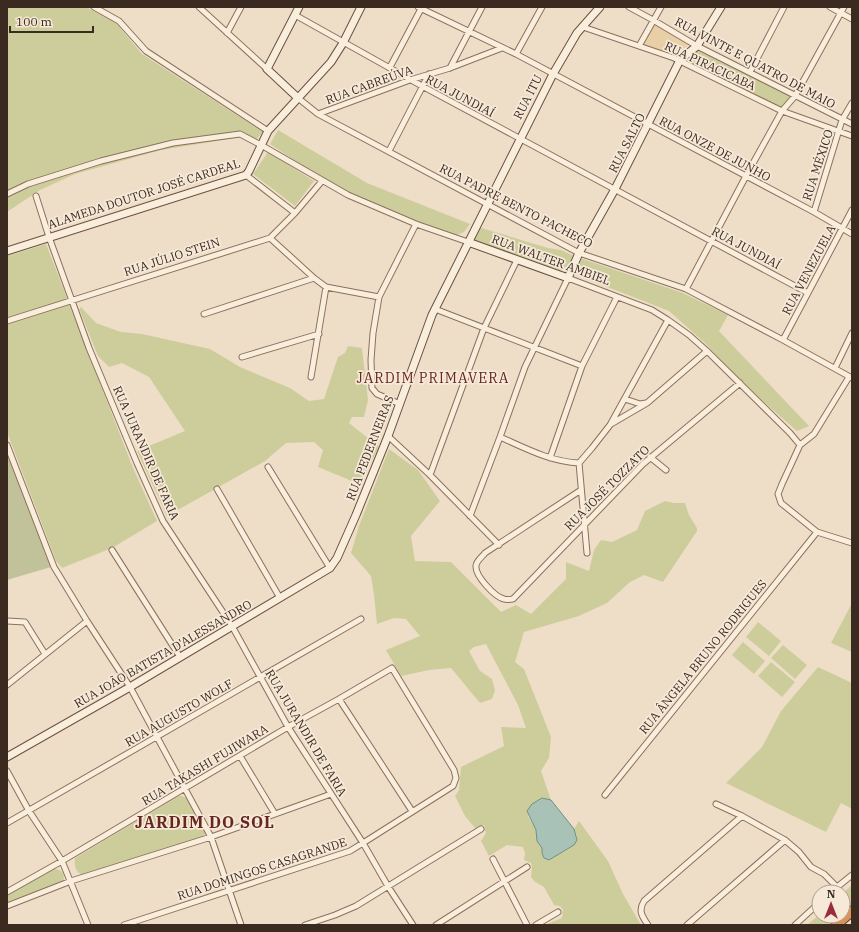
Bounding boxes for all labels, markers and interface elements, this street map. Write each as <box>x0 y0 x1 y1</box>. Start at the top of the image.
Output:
scale bar <box>10 8 93 34</box>
text: 100 m <box>16 14 52 29</box>
street label: RUA VINTE E QUATRO DE MAIO <box>672 14 838 111</box>
street label: RUA PIRACICABA <box>662 38 759 94</box>
street label: RUA CABREÚVA <box>323 62 415 107</box>
street label: RUA JUNDIAÍ <box>423 71 497 120</box>
street label: RUA ITU <box>510 72 545 122</box>
street label: RUA SALTO <box>605 110 648 175</box>
street label: RUA ONZE DE JUNHO <box>657 113 774 184</box>
street label: RUA MÉXICO <box>799 127 836 202</box>
street label: ALAMEDA DOUTOR JOSÉ CARDEAL <box>46 155 242 232</box>
street label: RUA PADRE BENTO PACHECO <box>437 160 595 251</box>
street label: RUA VENEZUELA <box>779 222 839 317</box>
street label: RUA JUNDIAÍ <box>709 223 783 272</box>
street label: RUA WALTER AMBIEL <box>490 231 613 288</box>
street label: RUA JÚLIO STEIN <box>122 234 222 279</box>
district label: JARDIM PRIMAVERA <box>357 369 509 387</box>
street label: RUA JURANDIR DE FARIA <box>110 383 183 523</box>
street label: RUA PEDERNEIRAS <box>343 393 397 503</box>
street label: RUA JOSÉ TOZZATO <box>561 442 652 533</box>
street label: RUA ÂNGELA BRUNO RODRIGUES <box>636 576 770 737</box>
street label: RUA JOÃO BATISTA D'ALESSANDRO <box>71 596 254 711</box>
street label: RUA JURANDIR DE FARIA <box>263 667 351 800</box>
street label: RUA AUGUSTO WOLF <box>122 675 235 750</box>
street label: RUA TAKASHI FUJIWARA <box>139 721 271 808</box>
district label: JARDIM DO SOL <box>135 812 275 832</box>
street label: RUA DOMINGOS CASAGRANDE <box>175 834 348 903</box>
north arrow <box>811 884 851 924</box>
text: N <box>827 887 836 901</box>

